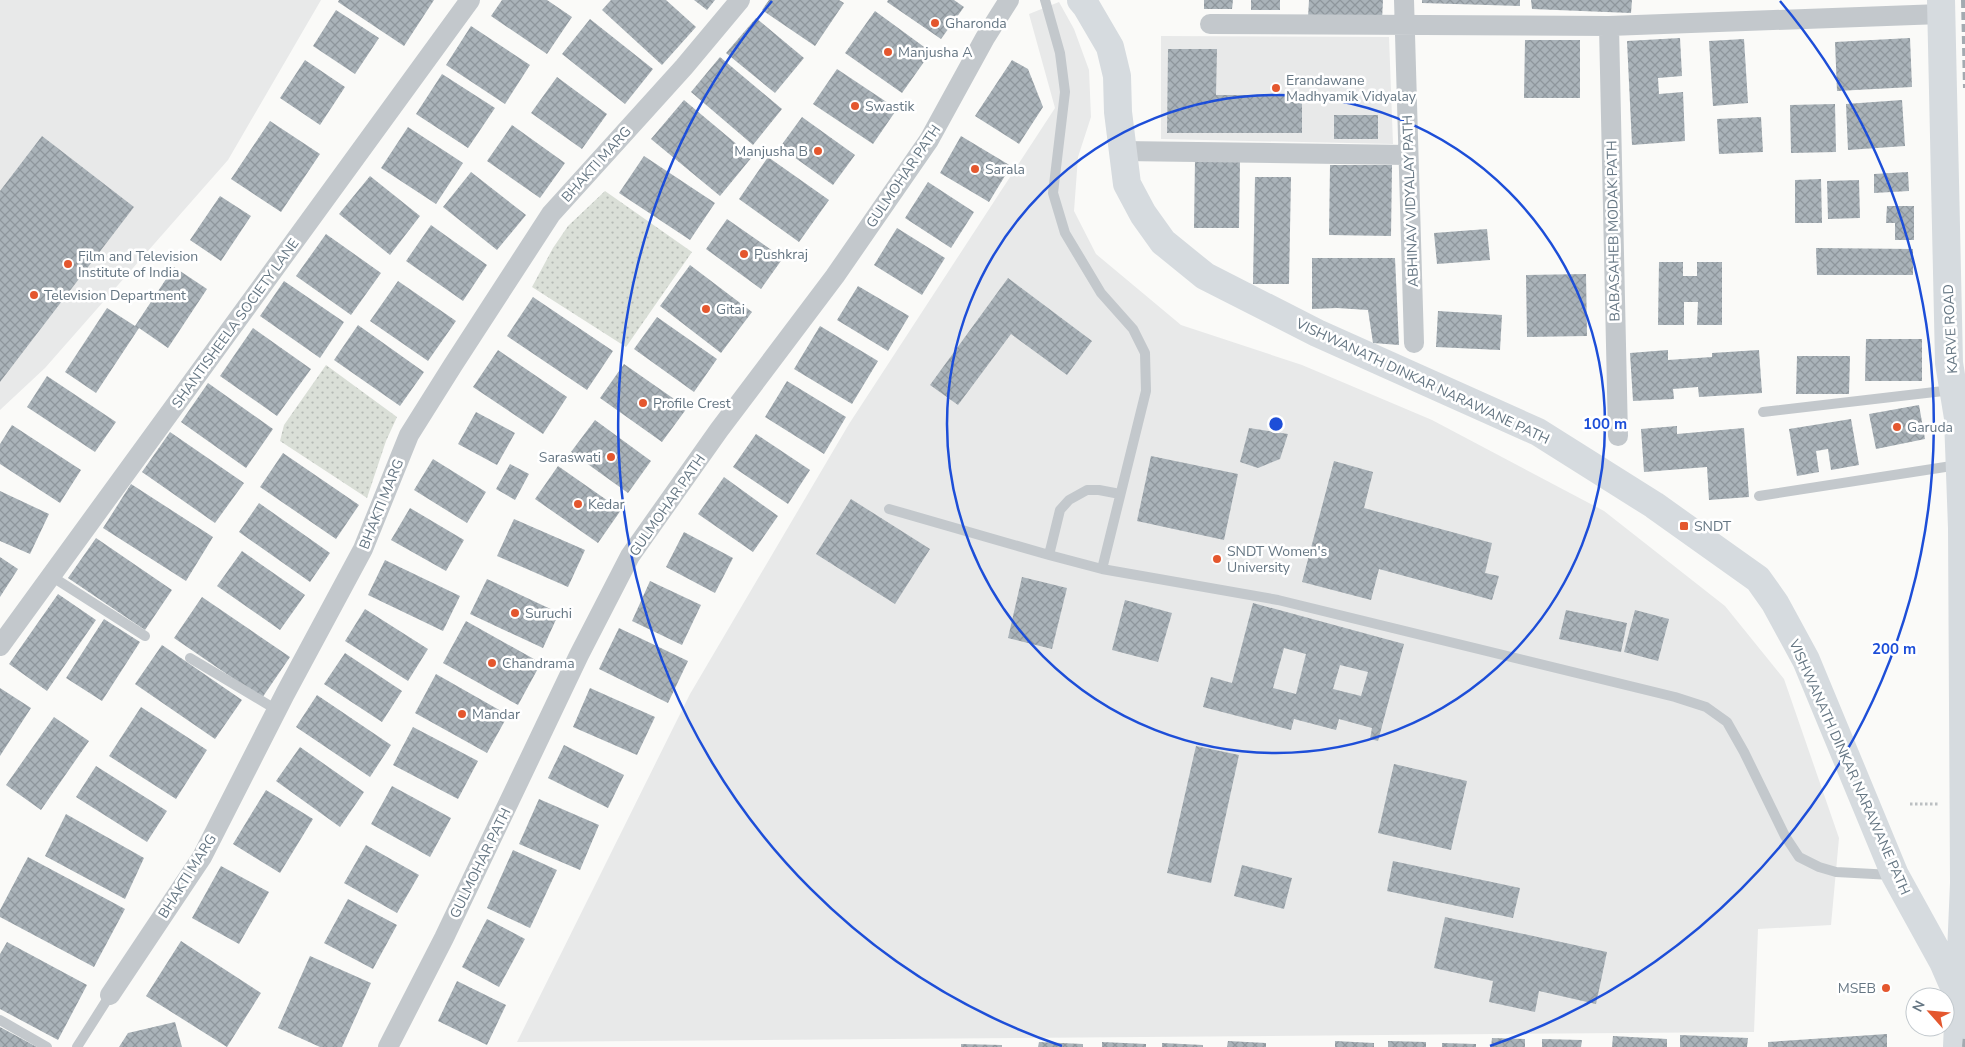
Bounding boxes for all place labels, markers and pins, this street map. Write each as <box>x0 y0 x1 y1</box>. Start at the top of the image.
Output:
place label: Gharonda <box>945 14 1007 33</box>
marker: Gharonda <box>929 17 941 29</box>
place label: Manjusha A <box>898 43 972 62</box>
marker: Manjusha A <box>882 46 894 58</box>
place label: Erandawane Madhyamik Vidyalay <box>1286 71 1417 106</box>
marker: Erandawane Madhyamik Vidyalay <box>1270 82 1282 94</box>
place label: Swastik <box>865 97 915 116</box>
marker: Swastik <box>849 100 861 112</box>
place label: Manjusha B <box>734 142 808 161</box>
marker: Manjusha B <box>812 145 824 157</box>
place label: Sarala <box>985 160 1025 179</box>
marker: Sarala <box>969 163 981 175</box>
place label: Pushkraj <box>754 245 808 264</box>
place label: Film and Television Institute of India <box>78 247 198 282</box>
marker: Pushkraj <box>738 248 750 260</box>
marker: Film and Television Institute of India <box>62 258 74 270</box>
place label: Television Department <box>44 286 186 305</box>
marker: Television Department <box>28 289 40 301</box>
place label: Gitai <box>716 300 745 319</box>
marker: Gitai <box>700 303 712 315</box>
place label: Profile Crest <box>653 394 731 413</box>
marker: Profile Crest <box>637 397 649 409</box>
centre of rings <box>1267 415 1285 433</box>
place label: Garuda <box>1907 418 1953 437</box>
marker: Garuda <box>1891 421 1903 433</box>
place label: Saraswati <box>539 448 601 467</box>
marker: Saraswati <box>605 451 617 463</box>
place label: Kedar <box>588 495 625 514</box>
marker: Kedar <box>572 498 584 510</box>
place label: SNDT <box>1694 517 1732 536</box>
marker: SNDT <box>1678 520 1690 532</box>
place label: SNDT Women's University <box>1227 542 1328 577</box>
marker: SNDT Women's University <box>1211 553 1223 565</box>
place label: Suruchi <box>525 604 572 623</box>
marker: Suruchi <box>509 607 521 619</box>
place label: Chandrama <box>502 654 575 673</box>
marker: Chandrama <box>486 657 498 669</box>
place label: Mandar <box>472 705 520 724</box>
marker: Mandar <box>456 708 468 720</box>
place label: MSEB <box>1838 979 1876 998</box>
marker: MSEB <box>1880 982 1892 994</box>

